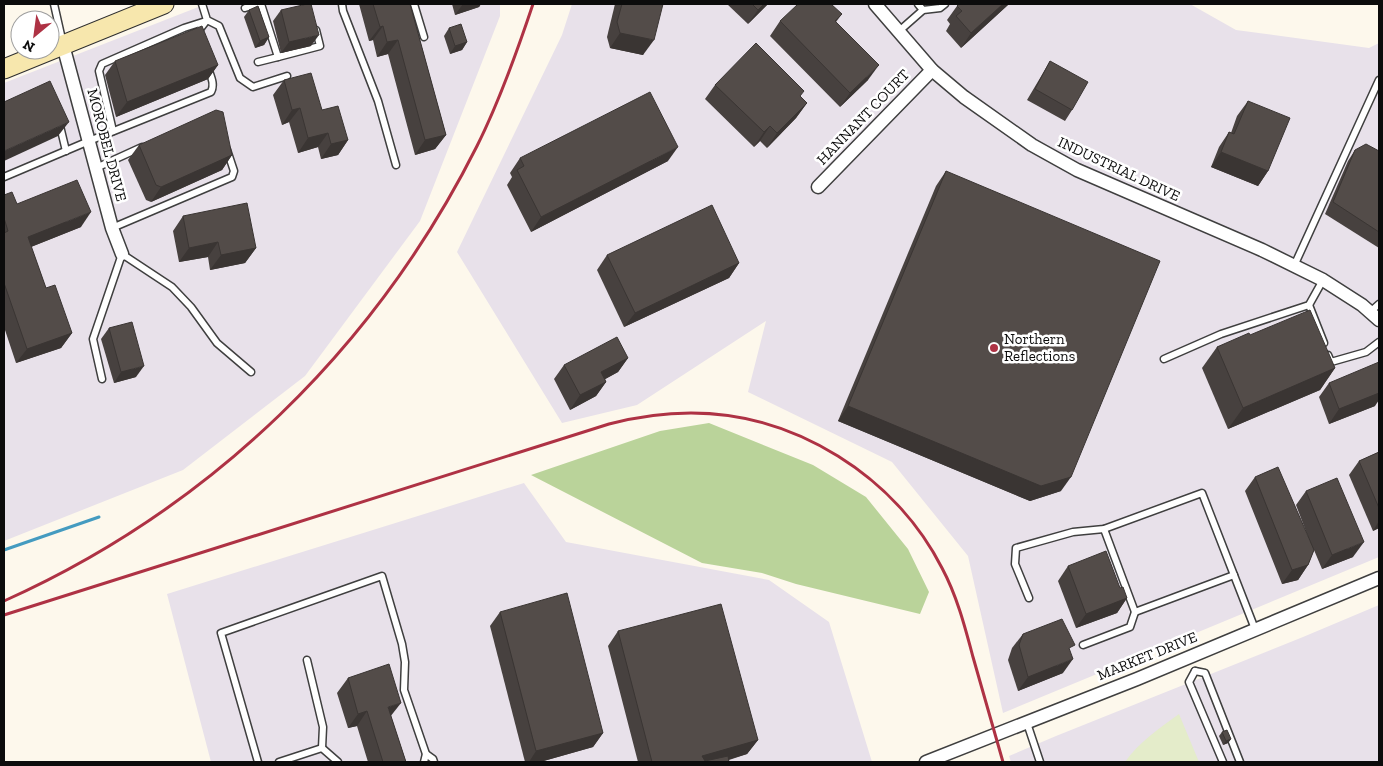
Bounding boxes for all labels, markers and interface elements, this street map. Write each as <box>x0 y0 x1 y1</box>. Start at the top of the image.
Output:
north arrow <box>10 10 60 60</box>
text: N <box>20 36 38 56</box>
street label: HANNANT COURT <box>813 65 913 169</box>
street label: MOROBEL DRIVE <box>83 87 131 203</box>
street label: INDUSTRIAL DRIVE <box>1055 133 1183 205</box>
place label: Northern Reflections <box>1004 330 1075 365</box>
marker: Northern Reflections <box>988 342 1000 354</box>
street label: MARKET DRIVE <box>1094 628 1200 684</box>

